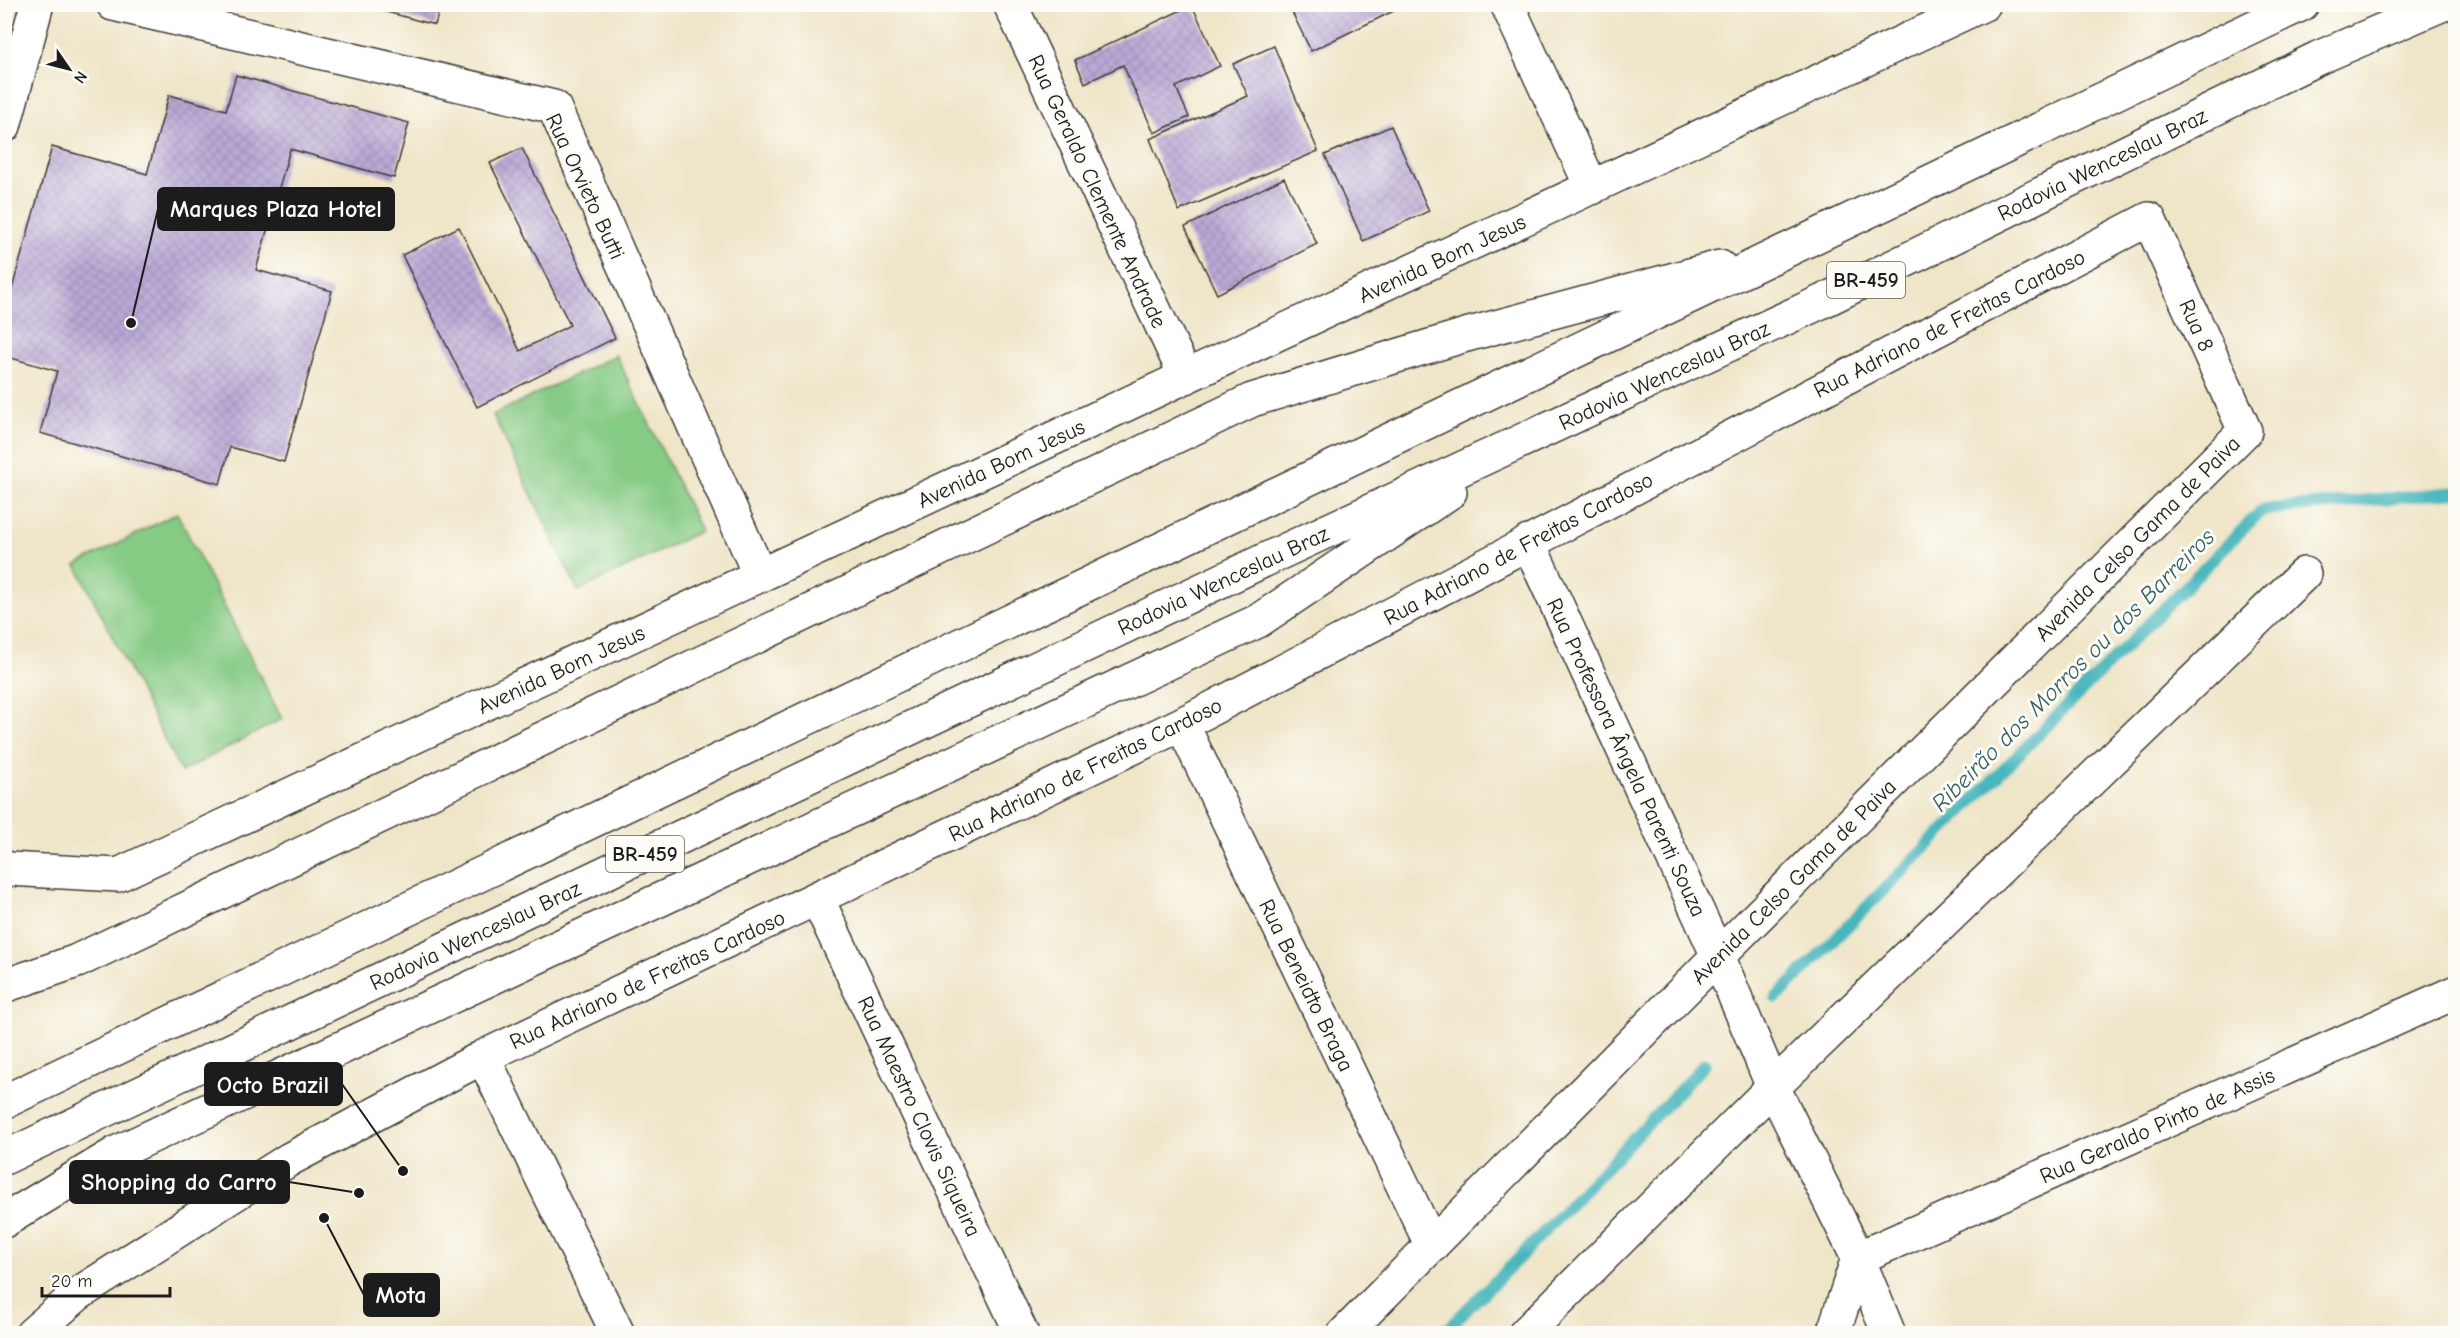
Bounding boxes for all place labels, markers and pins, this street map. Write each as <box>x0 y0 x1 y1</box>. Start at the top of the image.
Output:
callout: Marques Plaza Hotel <box>158 188 394 230</box>
callout: Octo Brazil <box>205 1063 342 1105</box>
callout: Shopping do Carro <box>70 1161 289 1203</box>
callout: Mota <box>364 1274 439 1316</box>

